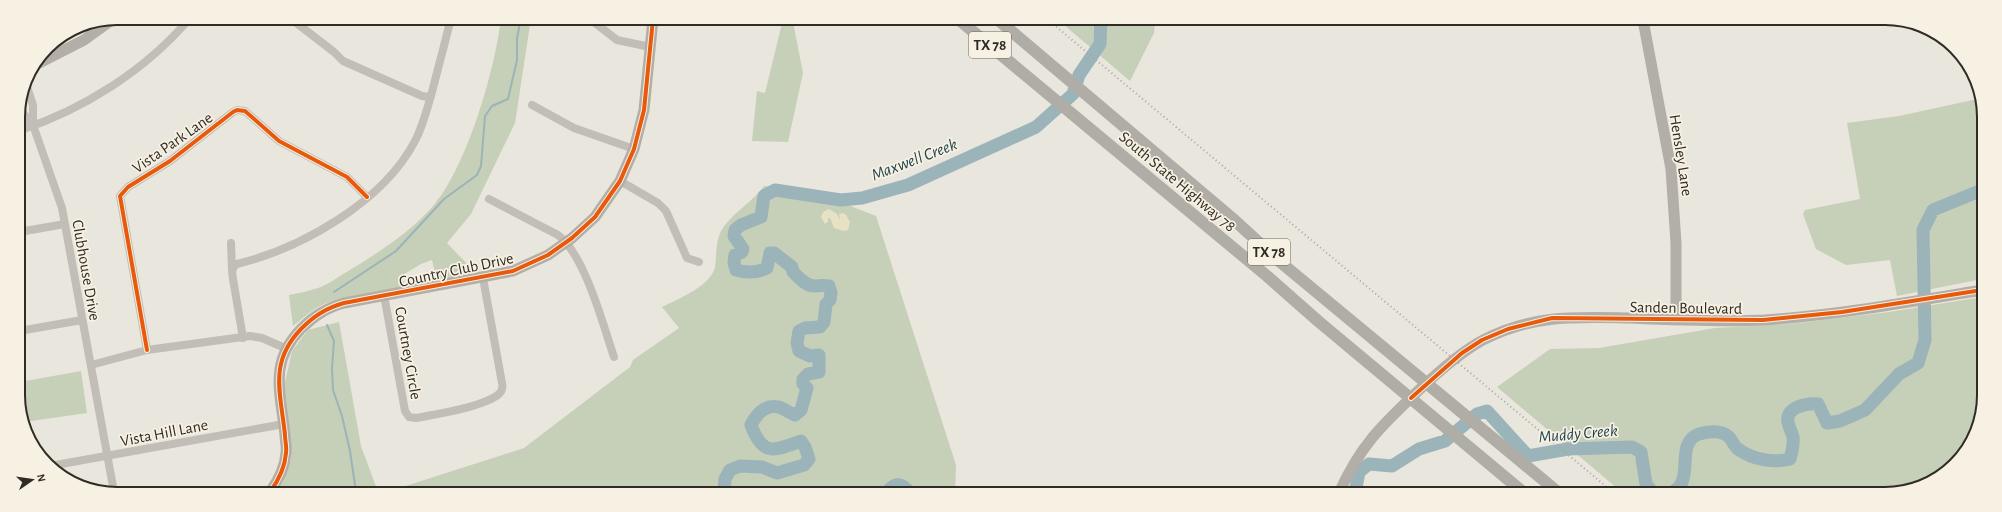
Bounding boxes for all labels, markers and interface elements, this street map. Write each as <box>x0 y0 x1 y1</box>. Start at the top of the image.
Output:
road number: TX 78 <box>969 32 1011 58</box>
street label: Vista Park Lane <box>130 109 216 176</box>
street label: Hensley Lane <box>1666 113 1695 197</box>
street label: South State Highway 78 <box>1116 129 1239 236</box>
water label: Maxwell Creek <box>869 135 960 184</box>
street label: Clubhouse Drive <box>69 218 103 322</box>
road number: TX 78 <box>1248 239 1290 265</box>
street label: Country Club Drive <box>398 250 515 291</box>
street label: Sanden Boulevard <box>1630 299 1742 317</box>
street label: Courtney Circle <box>391 305 424 401</box>
street label: Vista Hill Lane <box>119 417 209 449</box>
water label: Muddy Creek <box>1538 422 1618 445</box>
north arrow <box>12 460 52 500</box>
text: N <box>35 473 47 483</box>

